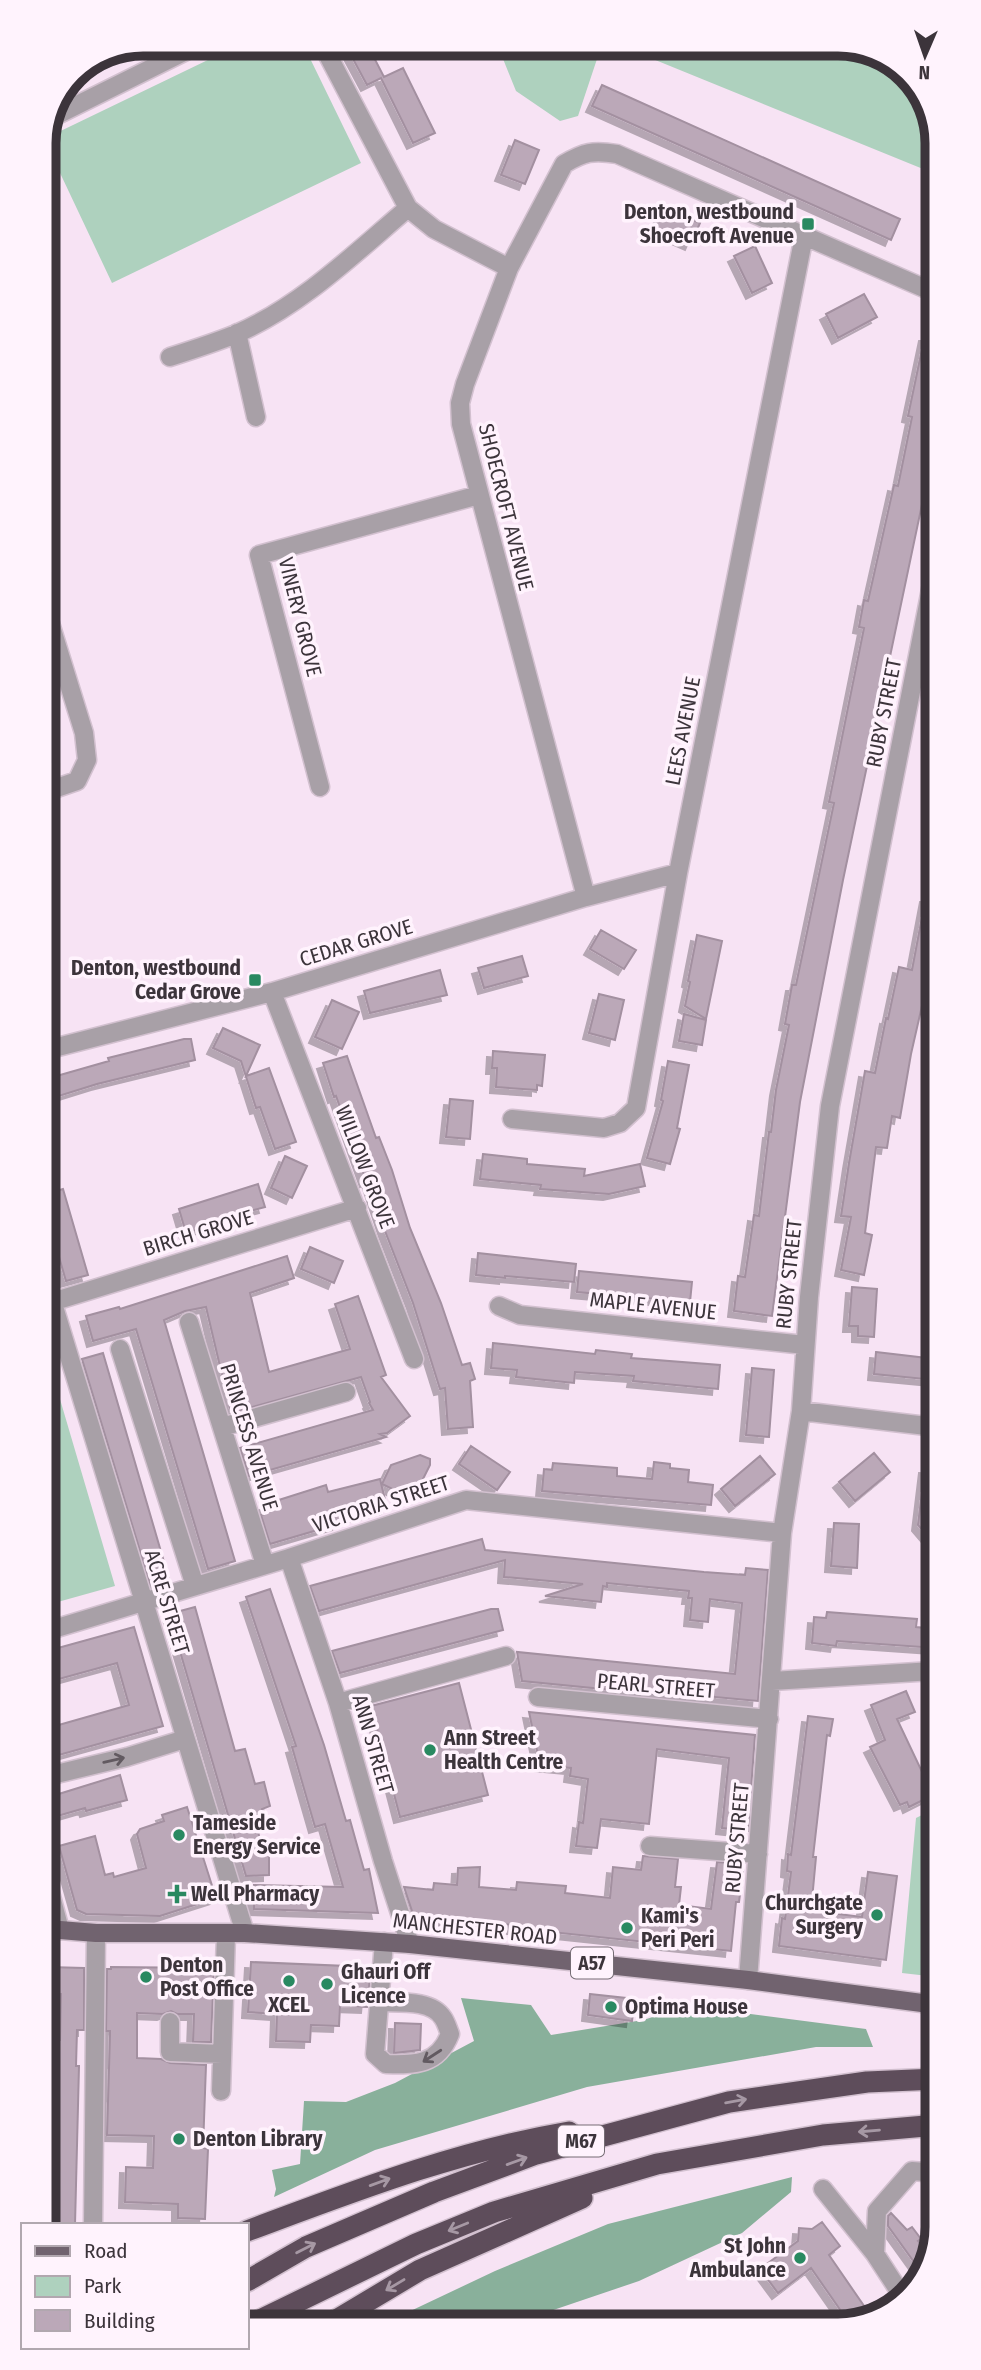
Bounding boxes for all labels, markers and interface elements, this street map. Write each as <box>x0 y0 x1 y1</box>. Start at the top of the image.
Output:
north arrow <box>890 21 960 91</box>
text: N <box>918 61 931 84</box>
place label: Denton, westbound Shoecroft Avenue <box>624 199 794 249</box>
marker: Denton, westbound Shoecroft Avenue <box>800 216 816 232</box>
street label: SHOECROFT AVENUE <box>473 421 539 593</box>
street label: VINERY GROVE <box>273 555 327 679</box>
street label: RUBY STREET <box>861 656 907 770</box>
street label: LEES AVENUE <box>660 674 706 788</box>
street label: CEDAR GROVE <box>296 913 416 973</box>
place label: Denton, westbound Cedar Grove <box>71 955 241 1005</box>
marker: Denton, westbound Cedar Grove <box>247 972 263 988</box>
street label: WILLOW GROVE <box>330 1102 400 1232</box>
street label: BIRCH GROVE <box>140 1204 256 1262</box>
street label: RUBY STREET <box>770 1217 808 1330</box>
street label: MAPLE AVENUE <box>588 1286 718 1326</box>
street label: PRINCESS AVENUE <box>214 1360 284 1514</box>
street label: VICTORIA STREET <box>309 1470 453 1538</box>
street label: ACRE STREET <box>139 1546 195 1658</box>
street label: PEARL STREET <box>596 1668 716 1704</box>
street label: ANN STREET <box>346 1691 400 1797</box>
place label: Ann Street Health Centre <box>443 1725 564 1775</box>
marker: Ann Street Health Centre <box>422 1742 438 1758</box>
one-way arrow <box>102 1752 125 1766</box>
street label: RUBY STREET <box>719 1782 755 1894</box>
place label: Tameside Energy Service <box>193 1810 321 1860</box>
marker: Tameside Energy Service <box>171 1827 187 1843</box>
place label: Well Pharmacy <box>191 1881 320 1907</box>
marker: Well Pharmacy <box>169 1886 185 1902</box>
place label: Churchgate Surgery <box>765 1890 864 1940</box>
place label: Kami's Peri Peri <box>641 1903 715 1953</box>
street label: MANCHESTER ROAD <box>392 1907 558 1951</box>
marker: Churchgate Surgery <box>869 1907 885 1923</box>
marker: Kami's Peri Peri <box>619 1920 635 1936</box>
road number: A57 <box>571 1948 613 1979</box>
place label: Denton Post Office <box>160 1952 254 2002</box>
place label: Ghauri Off Licence <box>341 1959 432 2009</box>
marker: Denton Post Office <box>138 1969 154 1985</box>
marker: XCEL <box>281 1973 297 1989</box>
marker: Ghauri Off Licence <box>319 1976 335 1992</box>
place label: XCEL <box>267 1992 310 2018</box>
place label: Optima House <box>625 1994 748 2020</box>
marker: Optima House <box>603 1999 619 2015</box>
one-way arrow <box>422 2049 442 2063</box>
one-way arrow <box>724 2094 747 2107</box>
one-way arrow <box>858 2125 881 2138</box>
place label: Denton Library <box>193 2126 324 2152</box>
road number: M67 <box>558 2126 604 2156</box>
marker: Denton Library <box>171 2131 187 2147</box>
one-way arrow <box>505 2154 527 2166</box>
one-way arrow <box>368 2174 390 2187</box>
one-way arrow <box>448 2221 469 2234</box>
legend <box>21 2223 248 2349</box>
place label: St John Ambulance <box>689 2233 786 2283</box>
text: Road <box>84 2238 128 2264</box>
one-way arrow <box>295 2240 316 2254</box>
marker: St John Ambulance <box>792 2250 808 2266</box>
text: Park <box>84 2273 122 2299</box>
one-way arrow <box>385 2278 405 2292</box>
text: Building <box>84 2308 155 2334</box>

